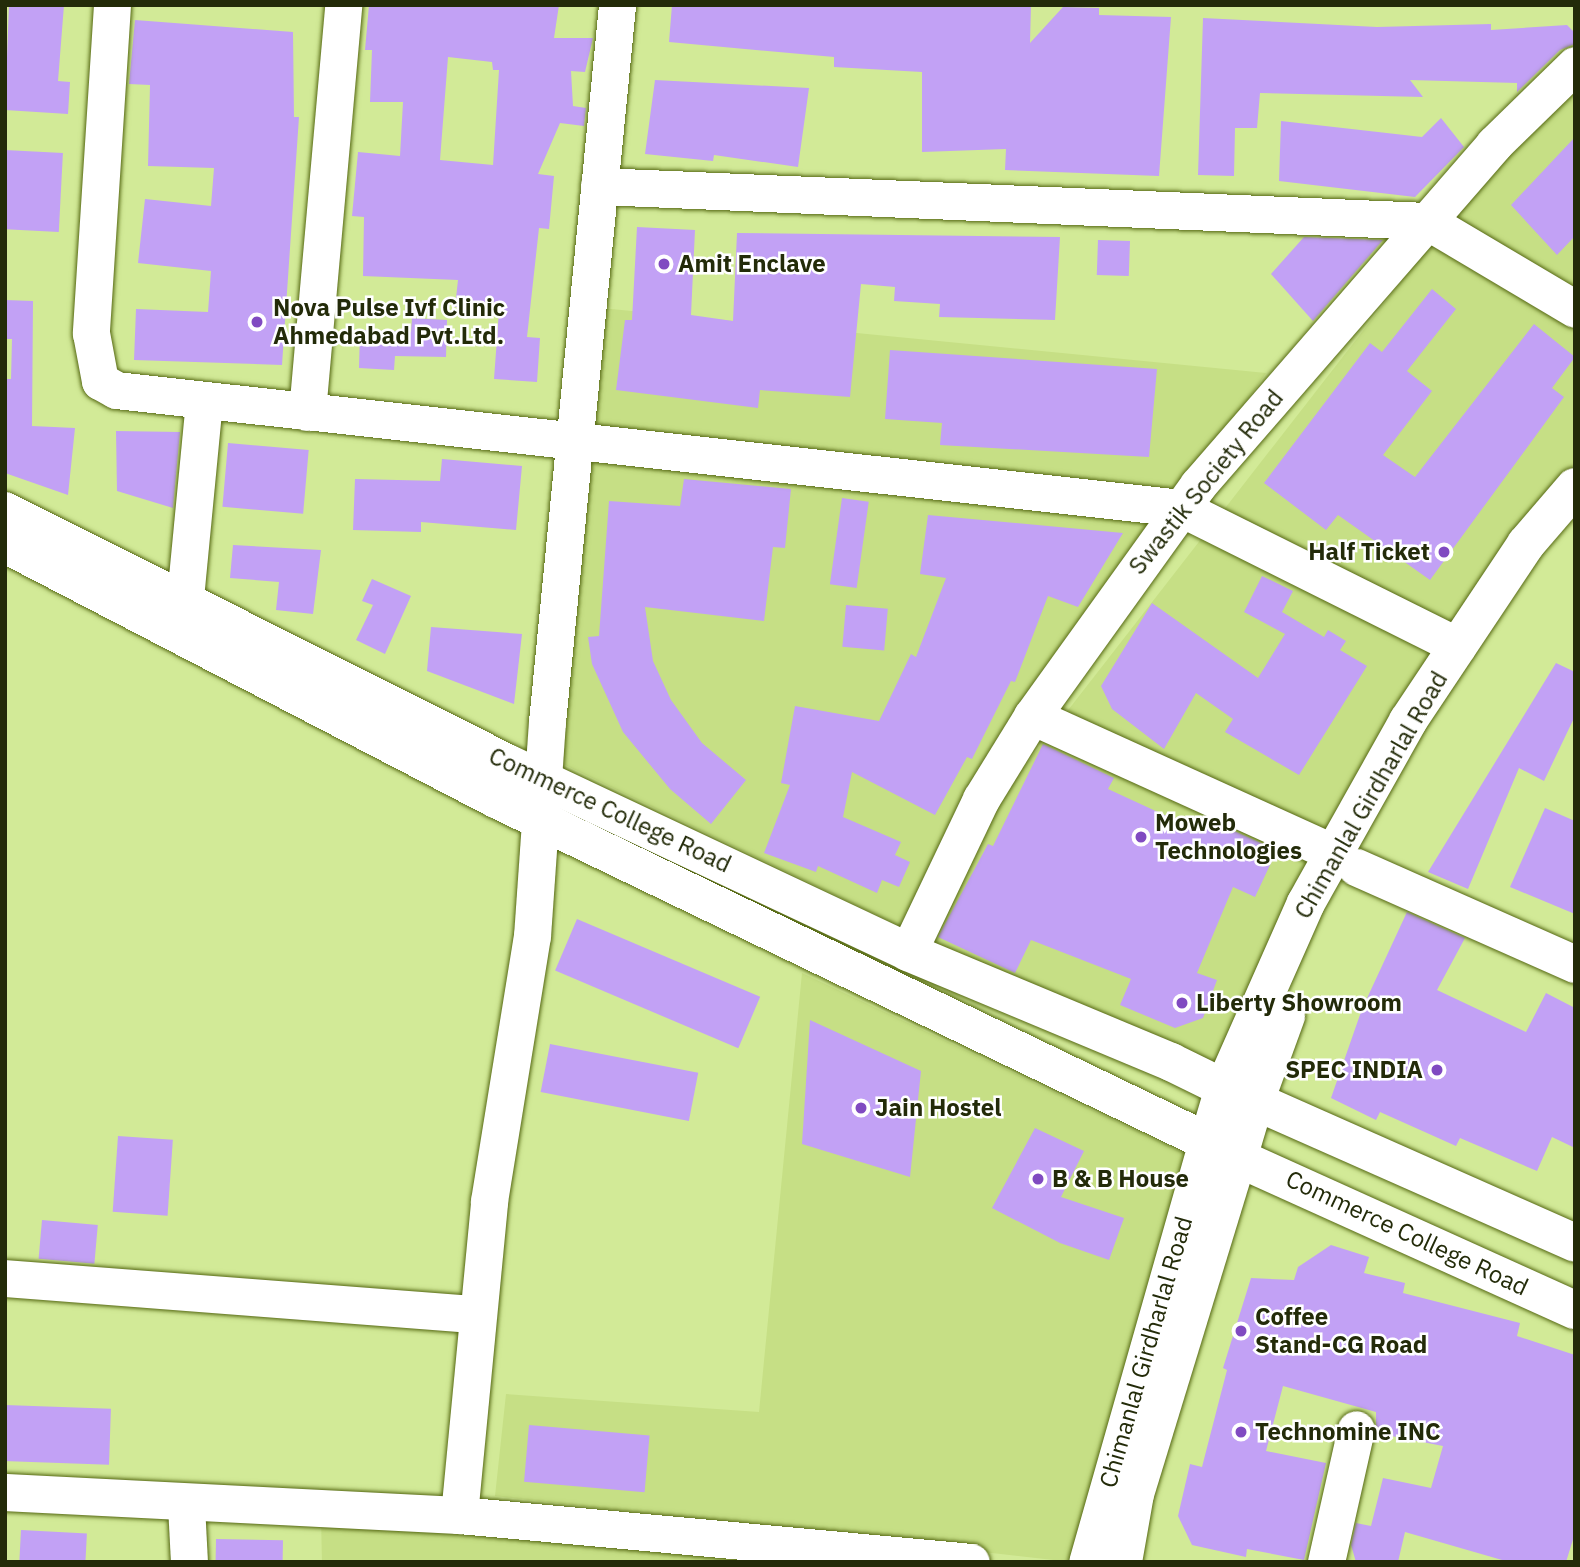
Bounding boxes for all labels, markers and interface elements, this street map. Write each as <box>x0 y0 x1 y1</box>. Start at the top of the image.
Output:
place label: Amit Enclave <box>678 250 826 278</box>
marker: Amit Enclave <box>656 256 672 272</box>
place label: Nova Pulse Ivf Clinic Ahmedabad Pvt.Ltd. <box>273 294 505 350</box>
marker: Nova Pulse Ivf Clinic Ahmedabad Pvt.Ltd. <box>247 312 267 332</box>
street label: Swastik Society Road <box>1123 384 1289 580</box>
place label: Half Ticket <box>1308 538 1430 566</box>
marker: Half Ticket <box>1436 544 1452 560</box>
street label: Chimanlal Girdharlal Road <box>1288 666 1454 924</box>
street label: Commerce College Road <box>484 741 736 879</box>
place label: Moweb Technologies <box>1155 809 1302 865</box>
marker: Moweb Technologies <box>1133 829 1149 845</box>
place label: Liberty Showroom <box>1196 989 1402 1017</box>
marker: Liberty Showroom <box>1174 995 1190 1011</box>
place label: SPEC INDIA <box>1285 1056 1423 1084</box>
marker: SPEC INDIA <box>1429 1062 1445 1078</box>
place label: Jain Hostel <box>875 1094 1002 1122</box>
marker: Jain Hostel <box>853 1100 869 1116</box>
street label: Commerce College Road <box>1281 1164 1533 1302</box>
place label: B & B House <box>1052 1165 1189 1193</box>
marker: B & B House <box>1030 1171 1046 1187</box>
street label: Chimanlal Girdharlal Road <box>1093 1213 1199 1491</box>
place label: Coffee Stand-CG Road <box>1255 1303 1427 1359</box>
marker: Coffee Stand-CG Road <box>1233 1323 1249 1339</box>
place label: Technomine INC <box>1255 1418 1441 1446</box>
marker: Technomine INC <box>1233 1424 1249 1440</box>

